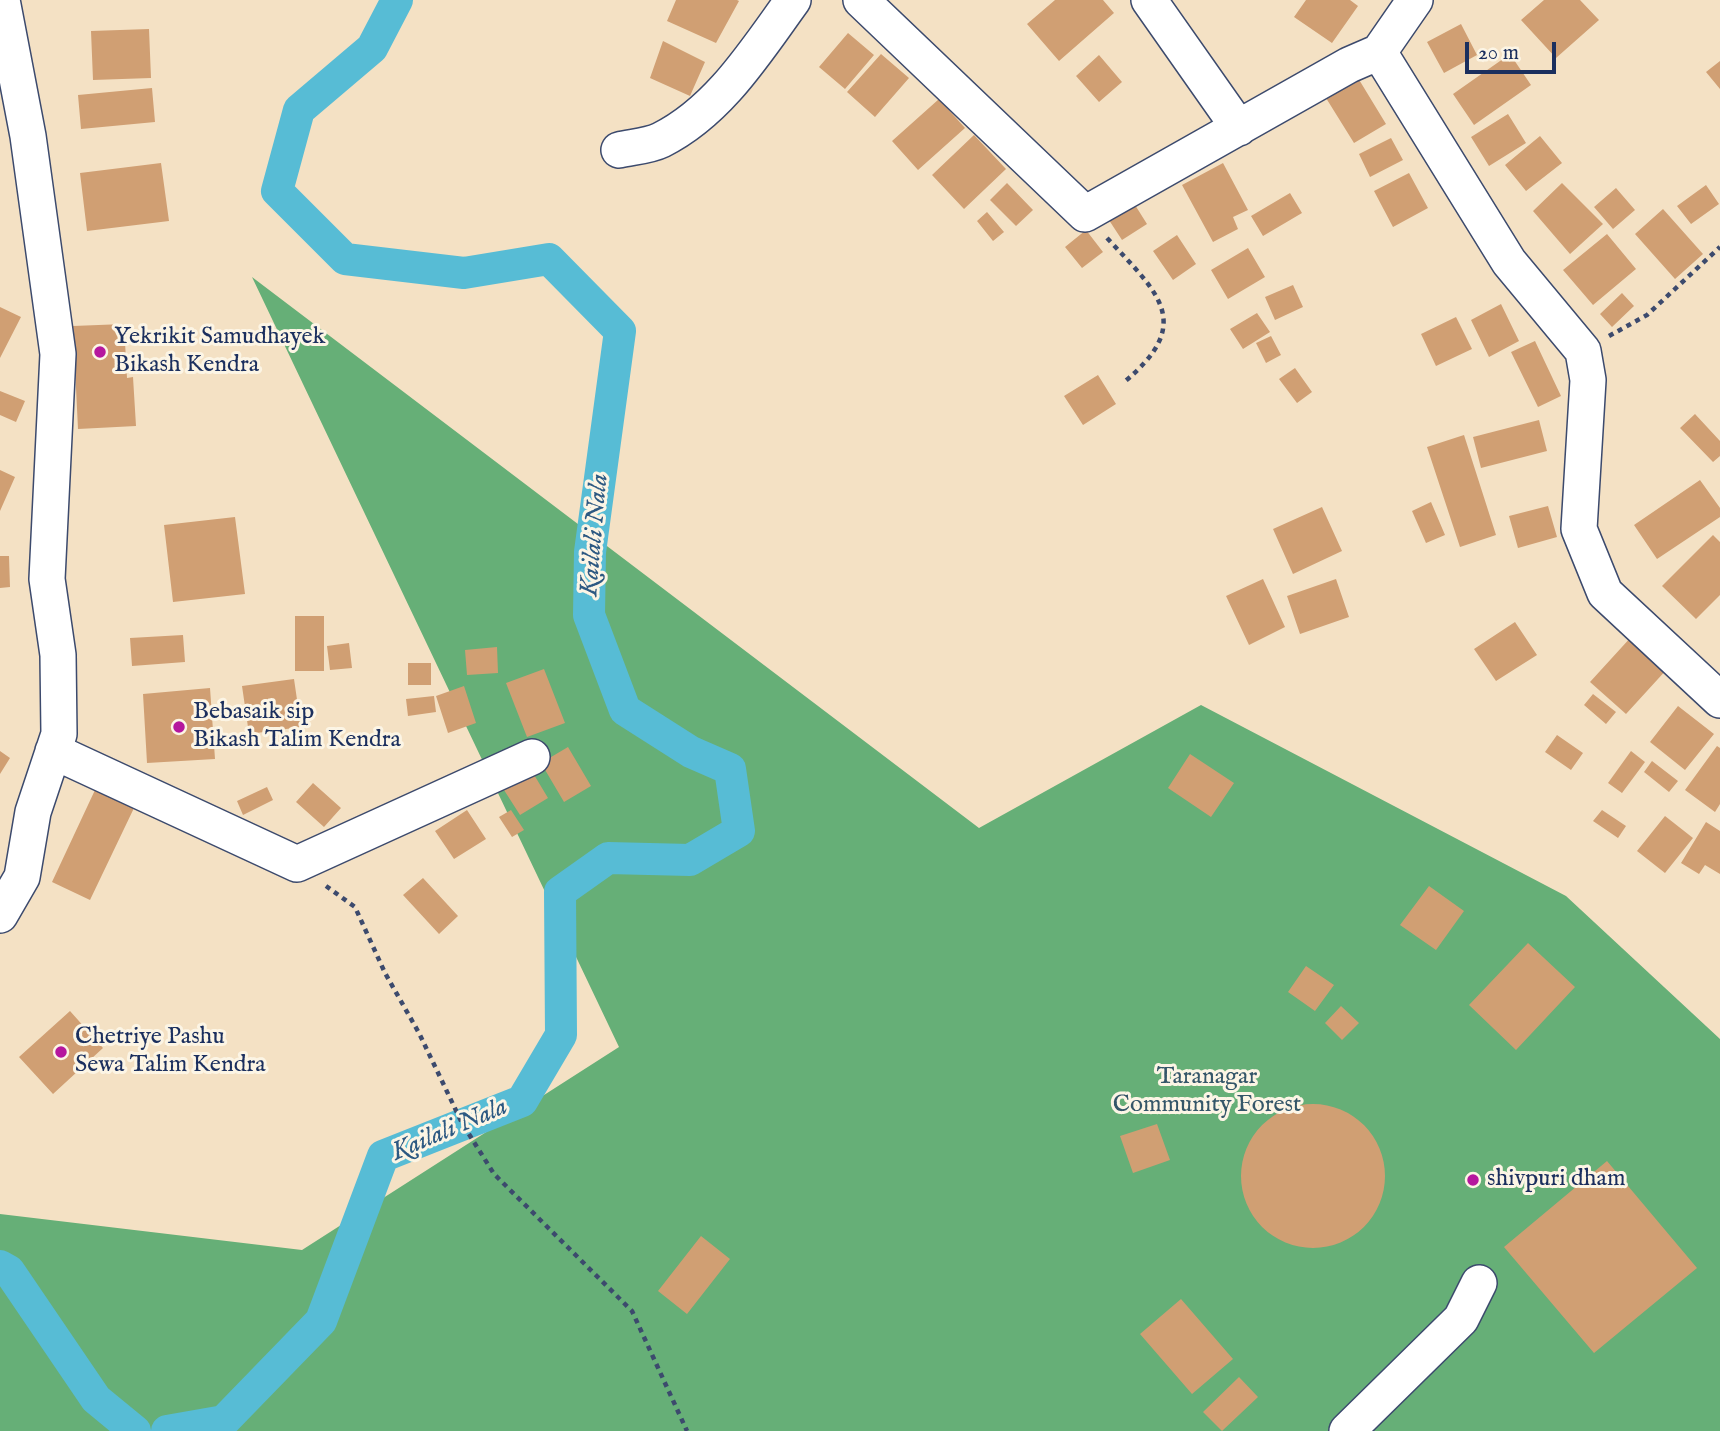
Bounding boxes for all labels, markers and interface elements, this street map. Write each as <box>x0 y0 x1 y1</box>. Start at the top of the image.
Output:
scale bar <box>1468 28 1559 72</box>
text: 20 m <box>1478 40 1519 67</box>
place label: Yekrikit Samudhayek Bikash Kendra <box>114 324 325 380</box>
marker: Yekrikit Samudhayek Bikash Kendra <box>92 344 108 360</box>
water label: Kailali Nala <box>575 472 617 598</box>
place label: Bebasaik sip Bikash Talim Kendra <box>193 699 401 755</box>
marker: Bebasaik sip Bikash Talim Kendra <box>171 719 187 735</box>
place label: Chetriye Pashu Sewa Talim Kendra <box>75 1024 266 1080</box>
marker: Chetriye Pashu Sewa Talim Kendra <box>53 1044 69 1060</box>
park label: Taranagar Community Forest <box>1113 1064 1301 1120</box>
water label: Kailali Nala <box>387 1093 513 1169</box>
place label: shivpuri dham <box>1487 1166 1625 1194</box>
marker: shivpuri dham <box>1465 1172 1481 1188</box>

